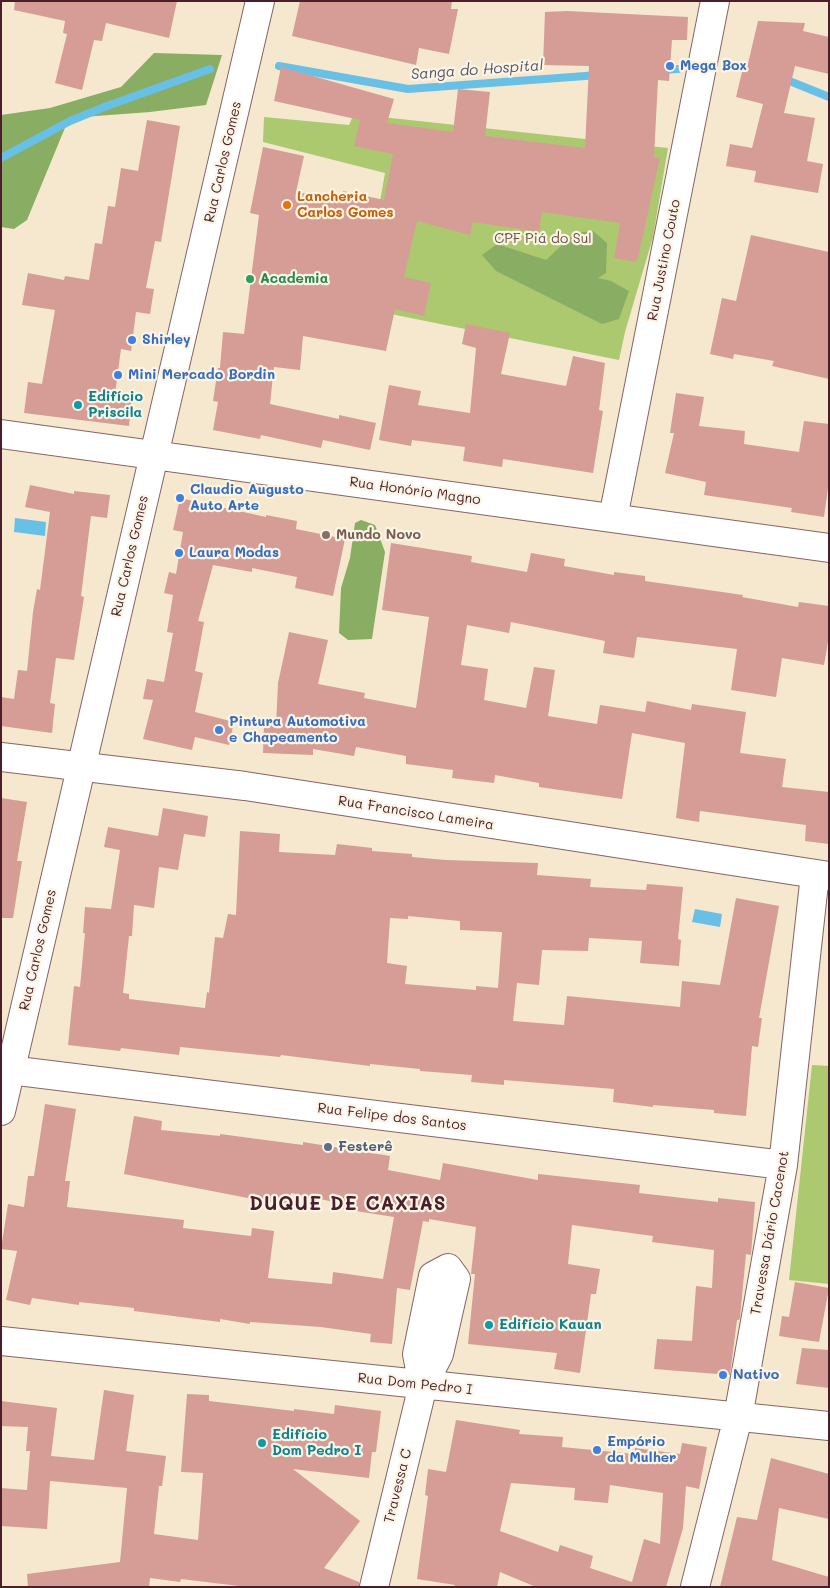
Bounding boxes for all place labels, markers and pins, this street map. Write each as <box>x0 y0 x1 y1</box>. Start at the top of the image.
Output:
place label: Mega Box <box>680 58 747 74</box>
marker: Mega Box <box>664 60 676 72</box>
place label: Lancheria Carlos Gomes <box>297 189 393 222</box>
marker: Lancheria Carlos Gomes <box>281 199 293 211</box>
place label: Academia <box>260 271 328 287</box>
marker: Academia <box>244 273 256 285</box>
place label: Shirley <box>142 332 191 348</box>
marker: Shirley <box>126 334 138 346</box>
place label: Mini Mercado Bordin <box>128 367 275 383</box>
marker: Mini Mercado Bordin <box>112 369 124 381</box>
place label: Edifício Priscila <box>88 389 143 422</box>
marker: Edifício Priscila <box>72 399 84 411</box>
place label: Claudio Augusto Auto Arte <box>190 482 304 514</box>
marker: Claudio Augusto Auto Arte <box>174 492 186 504</box>
place label: Mundo Novo <box>336 527 421 543</box>
marker: Mundo Novo <box>320 529 332 541</box>
place label: Laura Modas <box>189 545 279 561</box>
marker: Laura Modas <box>173 547 185 559</box>
place label: Pintura Automotiva e Chapeamento <box>229 714 366 746</box>
marker: Pintura Automotiva e Chapeamento <box>213 724 225 736</box>
place label: Festerê <box>338 1139 393 1155</box>
marker: Festerê <box>322 1141 334 1153</box>
place label: Edifício Kauan <box>499 1317 602 1333</box>
marker: Edifício Kauan <box>483 1319 495 1331</box>
place label: Nativo <box>733 1367 779 1383</box>
marker: Nativo <box>717 1369 729 1381</box>
place label: Edifício Dom Pedro I <box>272 1427 361 1460</box>
place label: Empório da Mulher <box>607 1434 676 1466</box>
marker: Edifício Dom Pedro I <box>256 1437 268 1449</box>
marker: Empório da Mulher <box>591 1444 603 1456</box>

